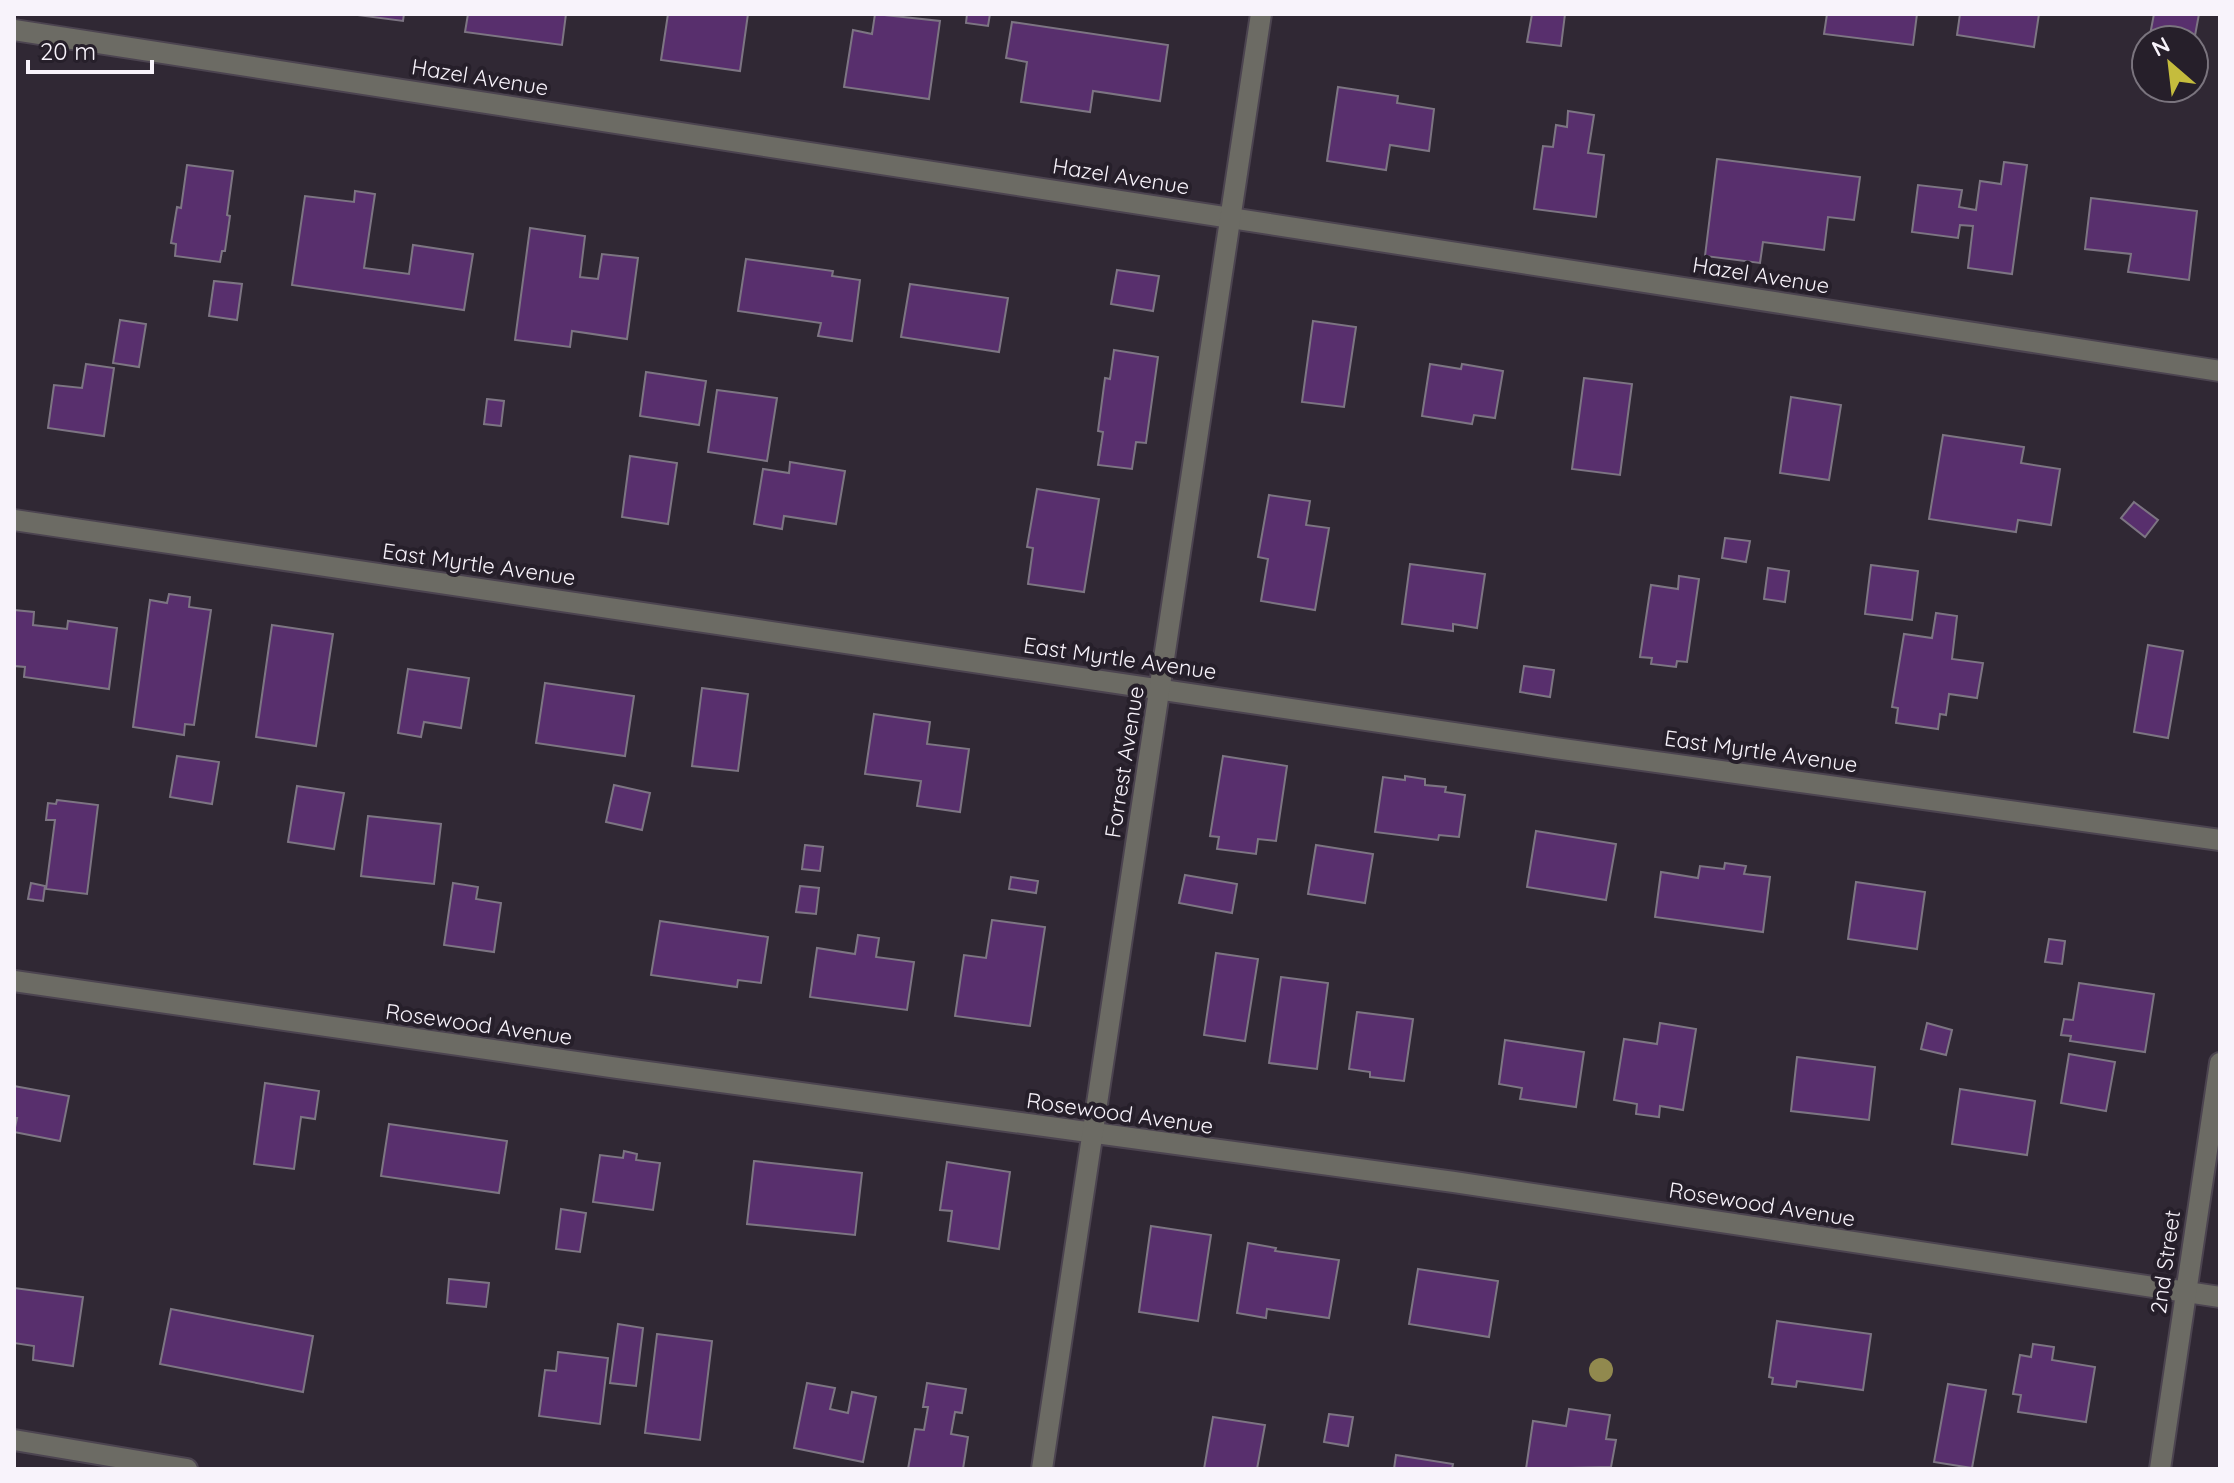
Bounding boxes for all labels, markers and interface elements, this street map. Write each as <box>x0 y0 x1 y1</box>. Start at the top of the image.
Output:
scale bar <box>28 24 152 74</box>
north arrow <box>2130 24 2210 104</box>
text: N <box>2147 30 2174 62</box>
text: 20 m <box>40 36 96 66</box>
street label: Hazel Avenue <box>410 52 550 102</box>
street label: Hazel Avenue <box>1051 151 1191 201</box>
street label: Hazel Avenue <box>1691 250 1831 300</box>
street label: East Myrtle Avenue <box>381 537 577 591</box>
street label: East Myrtle Avenue <box>1022 631 1218 685</box>
street label: Forrest Avenue <box>1098 684 1150 840</box>
street label: East Myrtle Avenue <box>1663 724 1859 778</box>
street label: Rosewood Avenue <box>384 997 574 1051</box>
street label: Rosewood Avenue <box>1025 1086 1215 1140</box>
street label: Rosewood Avenue <box>1667 1175 1857 1233</box>
street label: 2nd Street <box>2144 1208 2186 1316</box>

